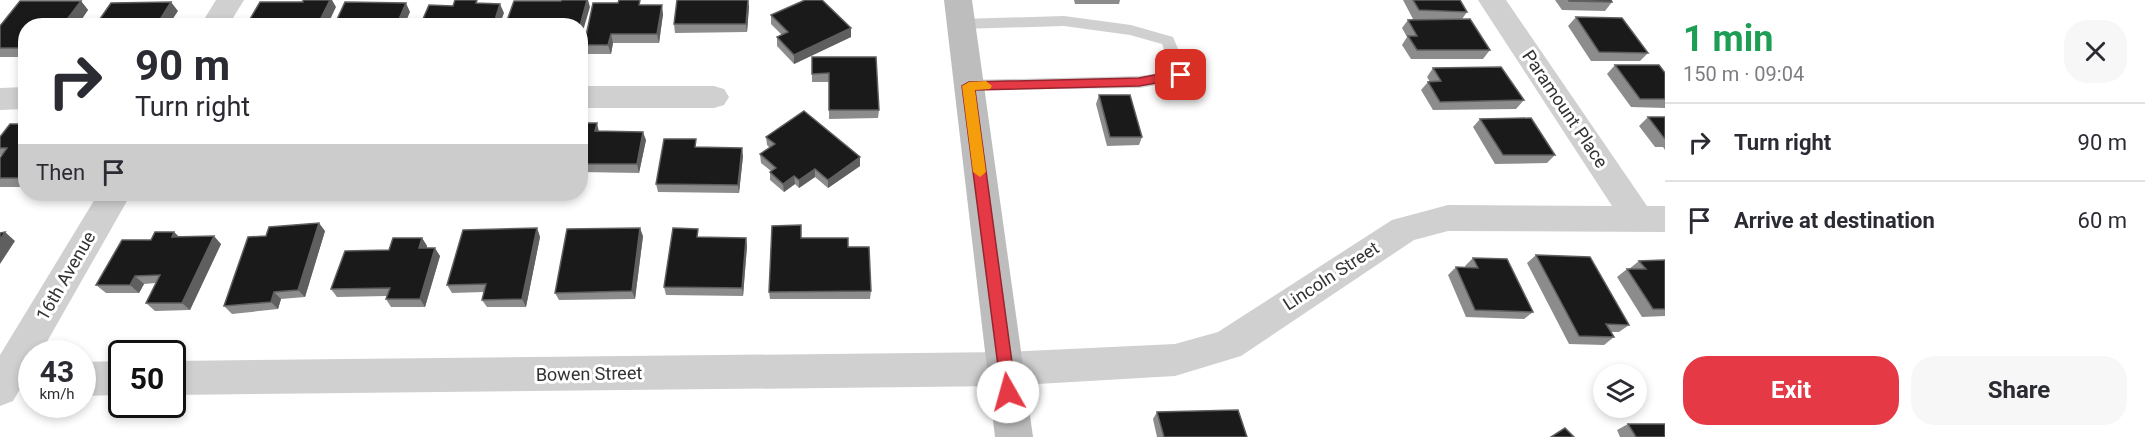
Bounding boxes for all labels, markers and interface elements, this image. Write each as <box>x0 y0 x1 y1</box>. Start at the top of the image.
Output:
text: 1 min <box>1683 18 1774 60</box>
button: close <box>2064 20 2127 83</box>
text: 90 m <box>135 41 230 90</box>
icon: right <box>36 42 114 120</box>
street label: Paramount Place <box>1518 46 1613 172</box>
pin <box>1155 49 1206 100</box>
icon: arrive <box>1164 58 1197 91</box>
text: 150 m · 09:04 <box>1683 62 1804 86</box>
text: Turn right <box>135 91 250 123</box>
icon: right <box>1683 126 1716 159</box>
text: Turn right <box>1734 130 1831 155</box>
text: 90 m <box>2078 130 2127 155</box>
icon: arrive <box>97 156 130 189</box>
text: Then <box>36 160 85 185</box>
icon: arrive <box>1683 204 1716 237</box>
text: Arrive at destination <box>1734 208 1935 233</box>
text: 60 m <box>2078 208 2127 233</box>
street label: 16th Avenue <box>32 227 100 324</box>
street label: Lincoln Street <box>1279 237 1383 314</box>
speed limit sign: 50 <box>108 340 186 418</box>
text: 43 <box>40 354 74 389</box>
button: Exit <box>1683 356 1899 425</box>
button: Share <box>1911 356 2127 425</box>
position arrow <box>976 360 1040 424</box>
street label: Bowen Street <box>536 362 642 385</box>
map controls <box>1593 364 1647 418</box>
button: layers <box>1593 364 1647 418</box>
text: km/h <box>39 385 75 403</box>

